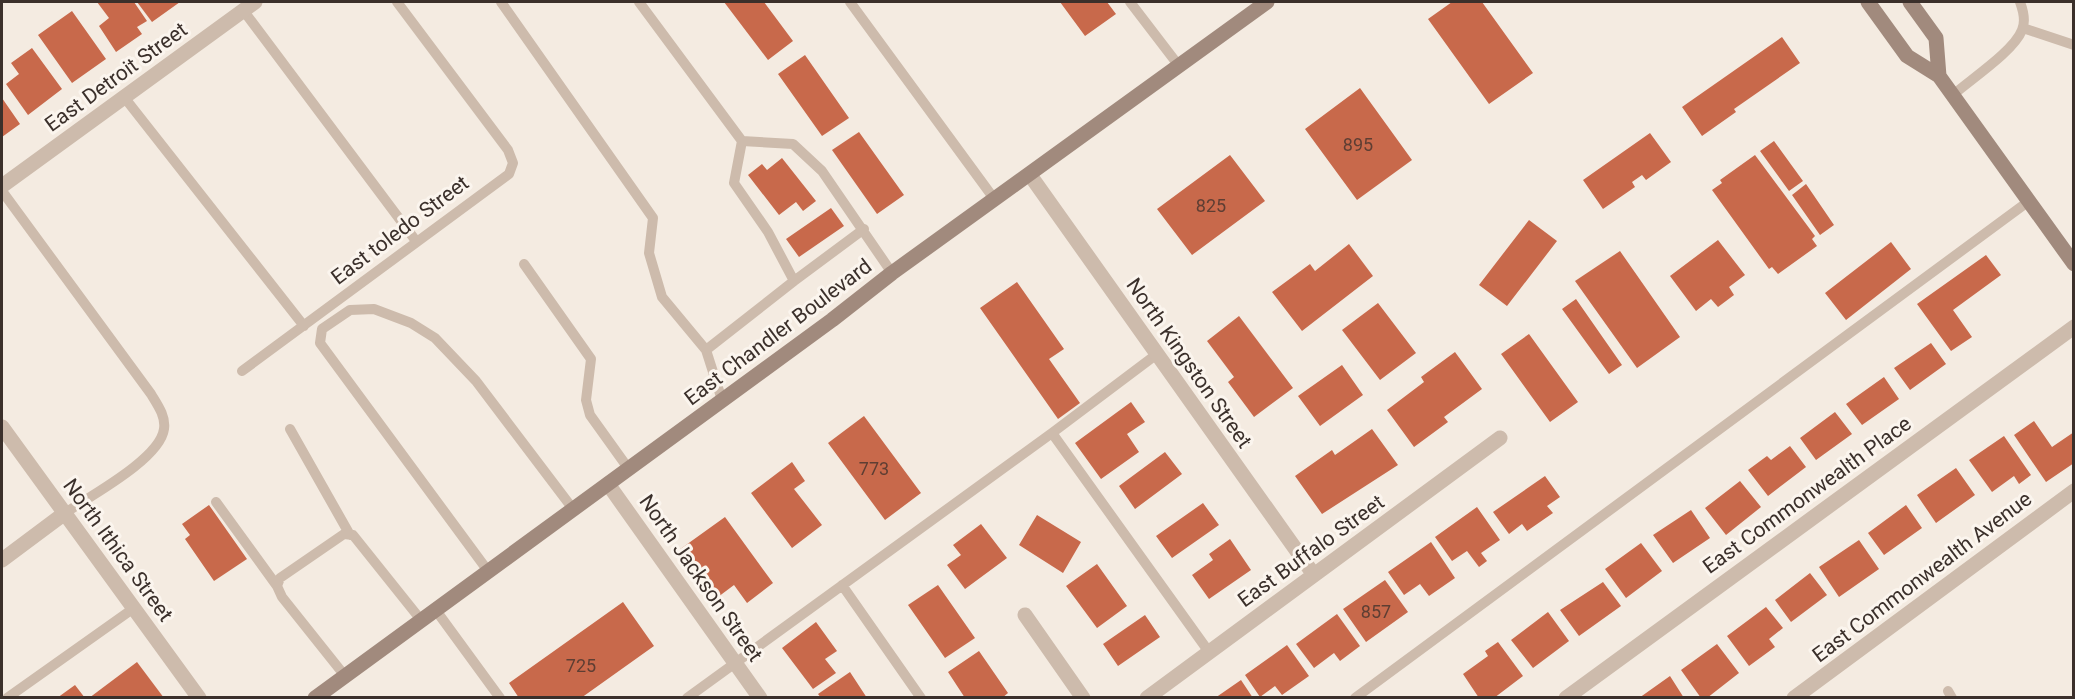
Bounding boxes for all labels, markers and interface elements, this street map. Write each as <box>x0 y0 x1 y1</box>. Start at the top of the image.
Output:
street label: East Detroit Street <box>40 17 192 137</box>
house number: 895 <box>1343 134 1373 155</box>
street label: East toledo Street <box>327 171 473 289</box>
house number: 825 <box>1196 195 1226 216</box>
street label: East Chandler Boulevard <box>680 254 876 410</box>
street label: North Kingston Street <box>1121 274 1257 453</box>
street label: East Commonwealth Place <box>1698 411 1916 579</box>
house number: 773 <box>859 458 889 479</box>
street label: North Ithica Street <box>58 474 178 626</box>
street label: East Commonwealth Avenue <box>1808 487 2036 667</box>
street label: North Jackson Street <box>634 490 768 666</box>
street label: East Buffalo Street <box>1233 490 1389 612</box>
house number: 857 <box>1361 601 1391 622</box>
house number: 725 <box>566 655 596 676</box>

